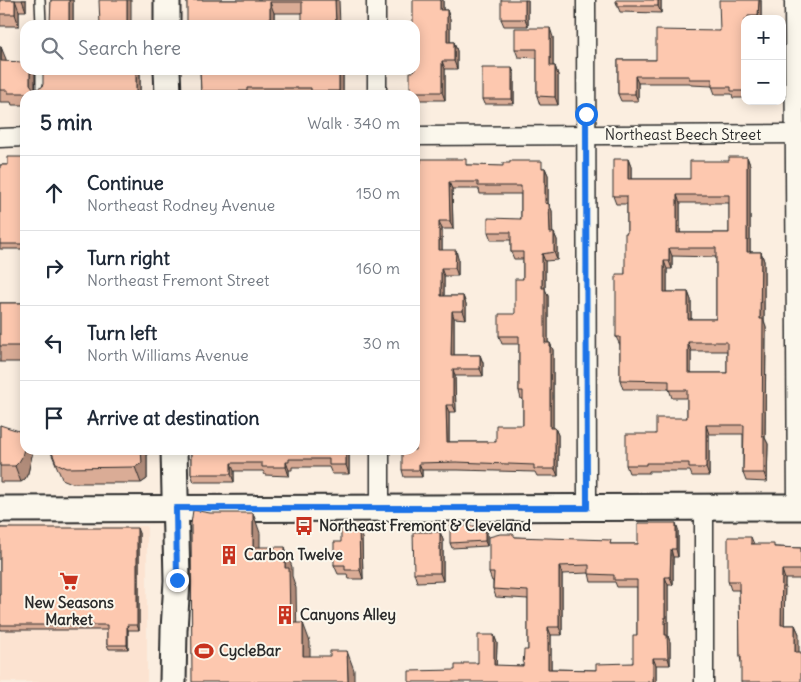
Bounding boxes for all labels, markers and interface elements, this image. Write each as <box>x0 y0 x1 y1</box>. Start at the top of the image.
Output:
map controls <box>741 15 786 105</box>
button: + <box>741 15 786 60</box>
search box <box>20 20 420 75</box>
icon: search <box>38 34 66 62</box>
text: Search here <box>78 36 181 60</box>
button: − <box>741 60 786 105</box>
route start <box>575 103 598 126</box>
text: 5 min <box>40 109 92 136</box>
text: Walk · 340 m <box>307 113 400 133</box>
street label: Northeast Beech Street <box>605 125 761 144</box>
text: Continue <box>87 171 164 195</box>
icon: ahead <box>40 179 68 207</box>
text: 150 m <box>356 183 400 203</box>
text: Northeast Rodney Avenue <box>87 195 275 215</box>
text: Turn right <box>87 246 170 270</box>
icon: right <box>40 254 68 282</box>
text: 160 m <box>356 258 400 278</box>
text: Northeast Fremont Street <box>87 270 269 290</box>
text: Turn left <box>87 321 157 345</box>
icon: left <box>40 329 68 357</box>
text: 30 m <box>363 333 400 353</box>
text: North Williams Avenue <box>87 345 249 365</box>
icon: arrive <box>40 404 68 432</box>
text: Arrive at destination <box>87 406 260 430</box>
bus stop icon: Northeast Fremont & Cleveland <box>293 515 315 537</box>
place label: Northeast Fremont & Cleveland <box>319 516 531 535</box>
building icon: Carbon Twelve <box>218 544 240 566</box>
place label: Carbon Twelve <box>244 545 343 564</box>
route end <box>166 569 189 592</box>
supermarket icon: New Seasons Market <box>58 570 80 592</box>
place label: New Seasons Market <box>24 593 114 629</box>
building icon: Canyons Alley <box>274 604 296 626</box>
place label: Canyons Alley <box>300 605 396 625</box>
sports icon: CycleBar <box>193 640 215 662</box>
place label: CycleBar <box>219 641 282 661</box>

